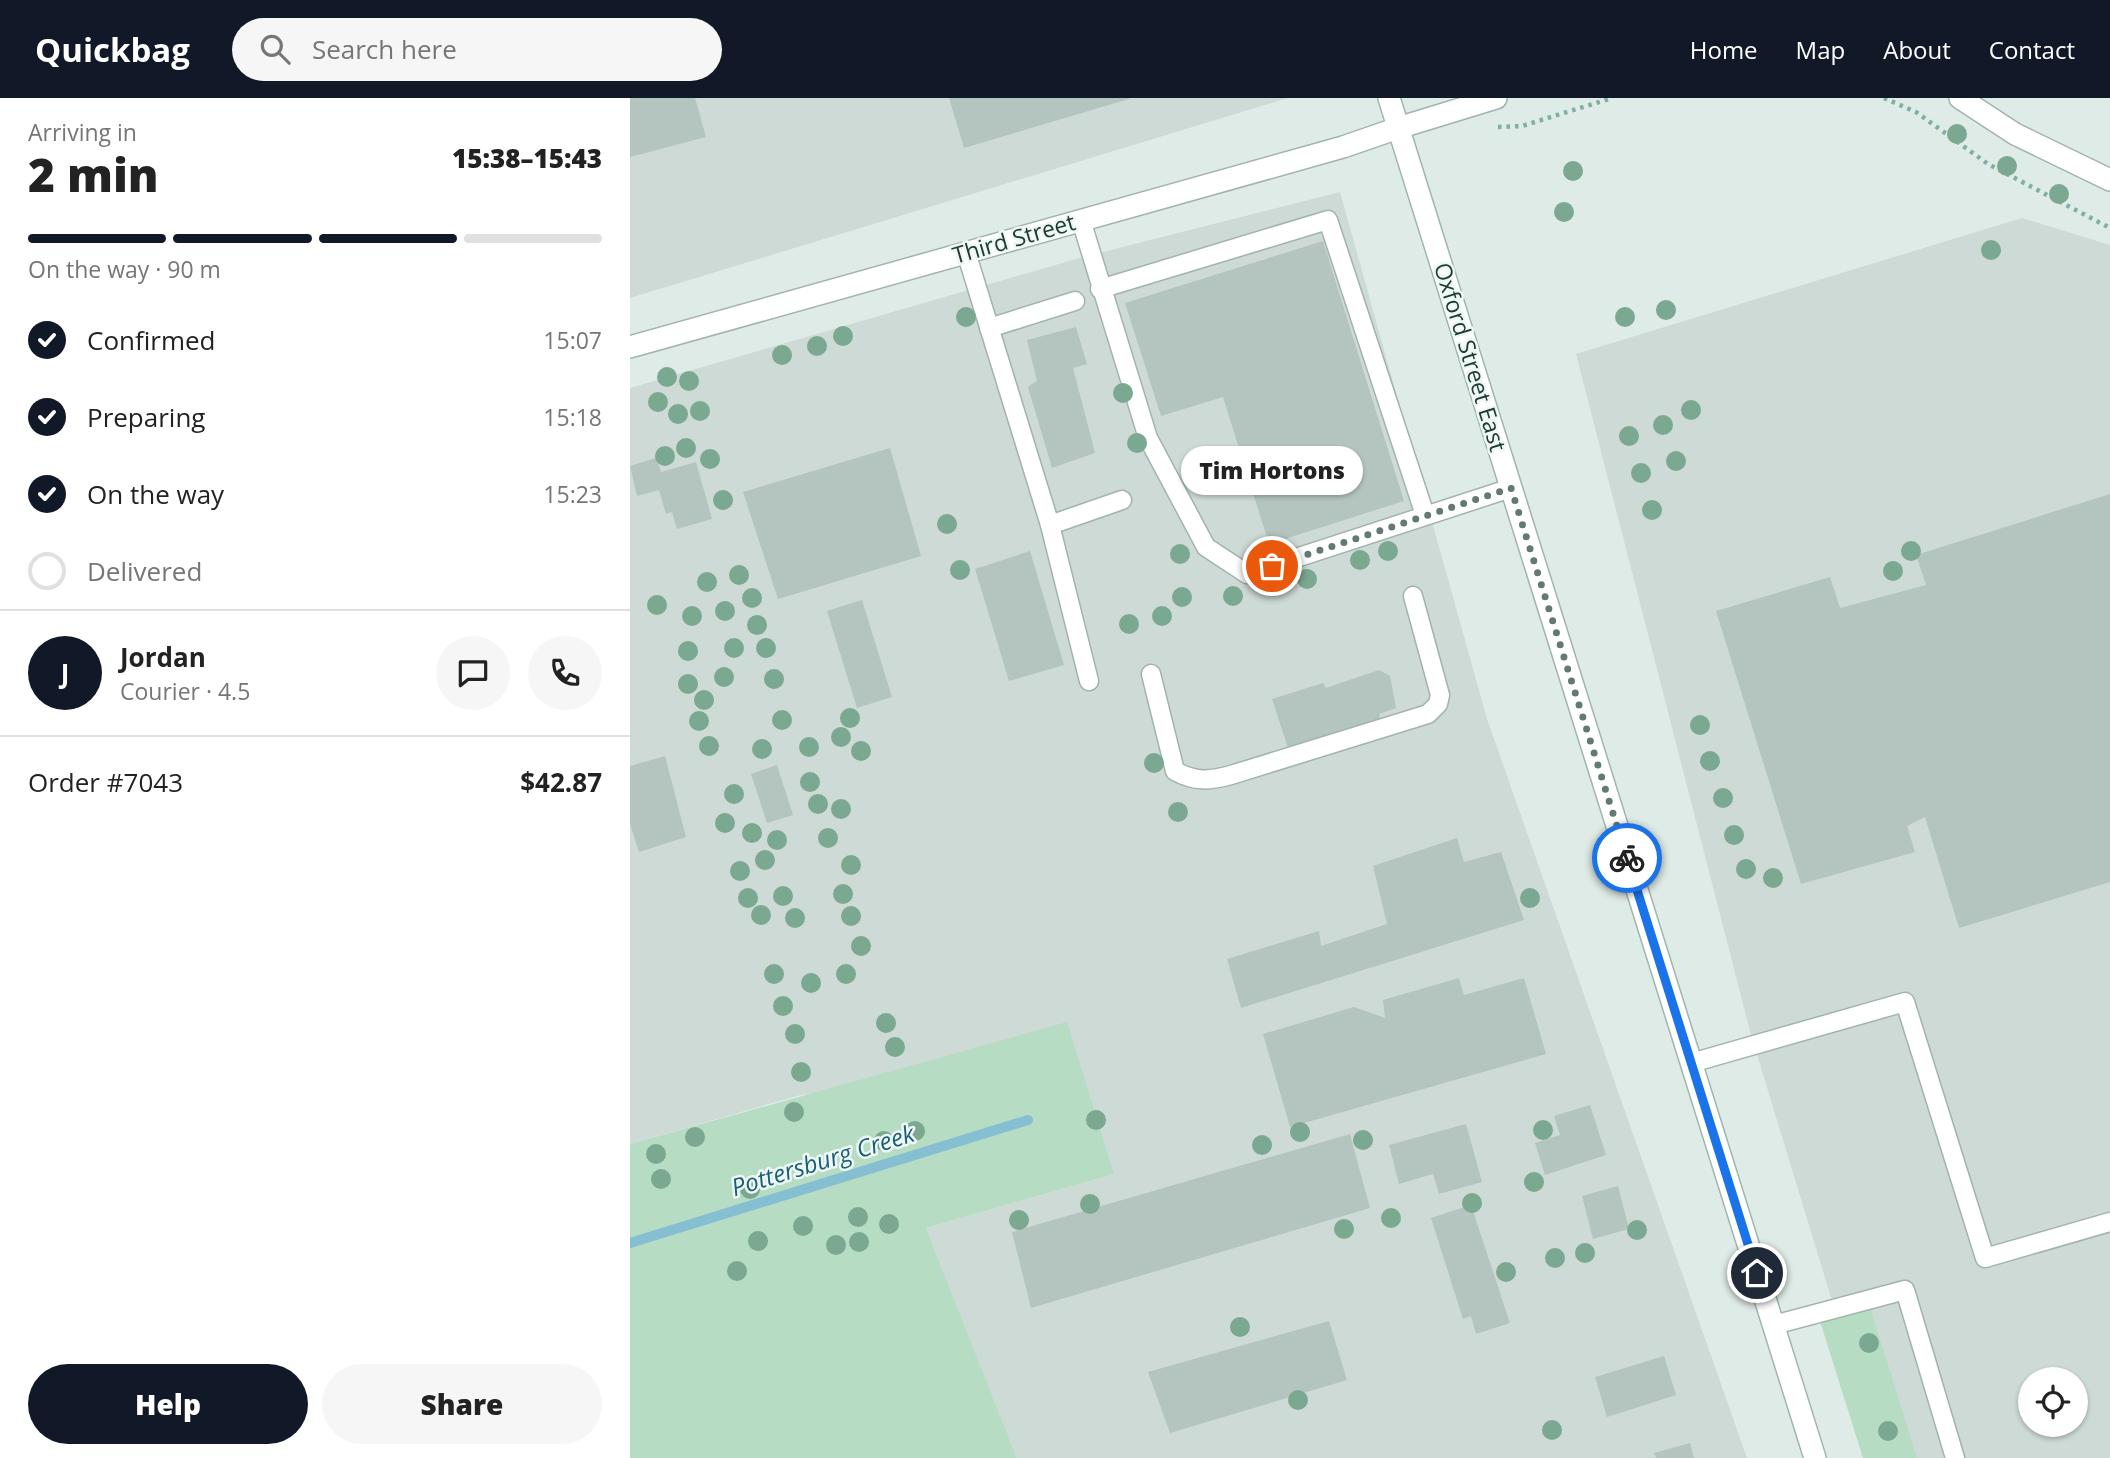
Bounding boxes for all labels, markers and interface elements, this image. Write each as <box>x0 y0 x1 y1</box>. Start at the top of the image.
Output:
search box <box>232 18 722 81</box>
text: Quickbag <box>35 27 190 72</box>
icon: search <box>256 30 294 68</box>
text: Search here <box>312 31 457 67</box>
text: Home <box>1690 33 1758 66</box>
text: Map <box>1796 33 1845 66</box>
text: About <box>1883 33 1951 66</box>
text: Contact <box>1989 33 2075 66</box>
text: Arriving in <box>28 116 137 148</box>
text: 15:38–15:43 <box>452 140 602 176</box>
text: 2 min <box>28 143 159 205</box>
street label: Third Street <box>949 205 1079 271</box>
text: On the way · 90 m <box>28 253 221 285</box>
street label: Oxford Street East <box>1427 258 1515 455</box>
icon: check <box>28 321 66 359</box>
text: Confirmed <box>87 322 215 358</box>
text: 15:07 <box>543 324 602 356</box>
icon: check <box>28 398 66 436</box>
text: Preparing <box>87 399 205 435</box>
text: 15:18 <box>543 401 602 433</box>
callout: Tim Hortons <box>1181 447 1363 496</box>
text: Tim Hortons <box>1199 454 1345 486</box>
icon: check <box>28 475 66 513</box>
text: On the way <box>87 476 224 512</box>
text: 15:23 <box>543 478 602 510</box>
pin <box>1242 536 1302 596</box>
icon: bag <box>1253 547 1291 585</box>
text: Delivered <box>87 553 202 589</box>
button: chat <box>436 636 510 710</box>
button: phone <box>528 636 602 710</box>
text: Jordan <box>120 639 206 675</box>
text: J <box>61 655 69 691</box>
text: Courier · 4.5 <box>120 675 250 707</box>
text: Order #7043 <box>28 764 183 800</box>
text: $42.87 <box>520 764 602 800</box>
courier <box>1592 823 1662 893</box>
icon: bike <box>1608 839 1646 877</box>
water label: Pottersburg Creek <box>727 1116 919 1203</box>
pin <box>1727 1243 1787 1303</box>
icon: home <box>1738 1254 1776 1292</box>
button: Help <box>28 1364 308 1444</box>
button: Share <box>322 1364 602 1444</box>
map controls <box>2018 1367 2088 1437</box>
button: locate <box>2018 1367 2088 1437</box>

